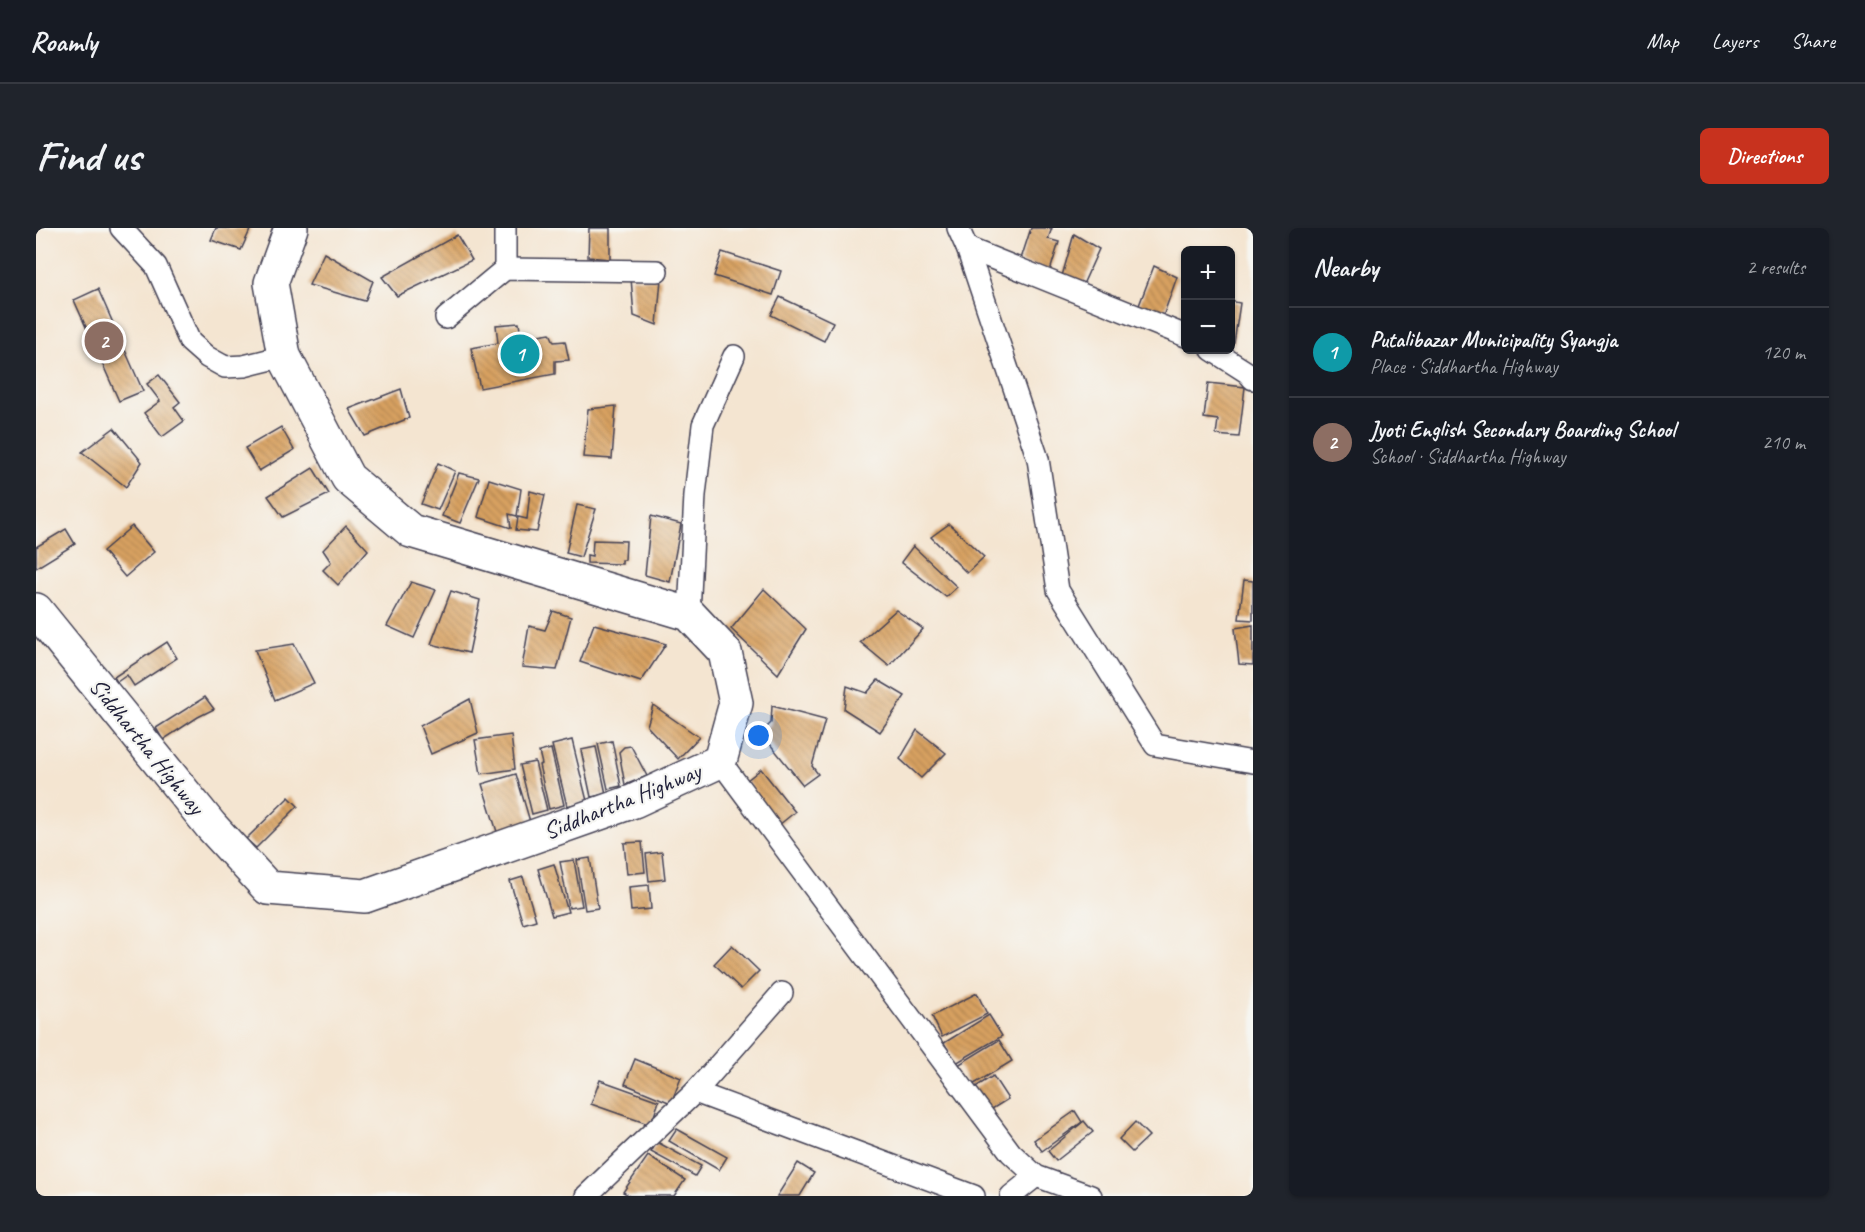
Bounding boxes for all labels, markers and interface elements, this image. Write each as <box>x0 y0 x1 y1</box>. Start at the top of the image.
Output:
text: Roamly <box>30 24 97 59</box>
text: Map <box>1646 28 1679 54</box>
text: Layers <box>1712 28 1758 54</box>
text: Share <box>1791 28 1835 54</box>
button: Directions <box>1700 128 1829 184</box>
text: Find us <box>36 130 141 183</box>
map controls <box>1181 246 1235 354</box>
button: + <box>1181 246 1235 300</box>
text: Nearby <box>1313 251 1378 284</box>
text: 2 results <box>1746 255 1805 280</box>
button: − <box>1181 300 1235 354</box>
pin: 2 <box>84 318 124 364</box>
text: Putalibazar Municipality Syangja <box>1370 326 1617 354</box>
pin: 1 <box>500 332 540 376</box>
text: 1 <box>1328 340 1337 365</box>
text: 120 m <box>1762 340 1805 365</box>
text: Place · Siddhartha Highway <box>1370 354 1558 379</box>
text: Jyoti English Secondary Boarding School <box>1370 416 1675 444</box>
text: 2 <box>1328 430 1337 455</box>
text: 210 m <box>1762 430 1805 455</box>
text: School · Siddhartha Highway <box>1370 444 1566 469</box>
street label: Siddhartha Highway <box>83 672 212 822</box>
your location <box>744 721 773 750</box>
street label: Siddhartha Highway <box>539 755 707 846</box>

